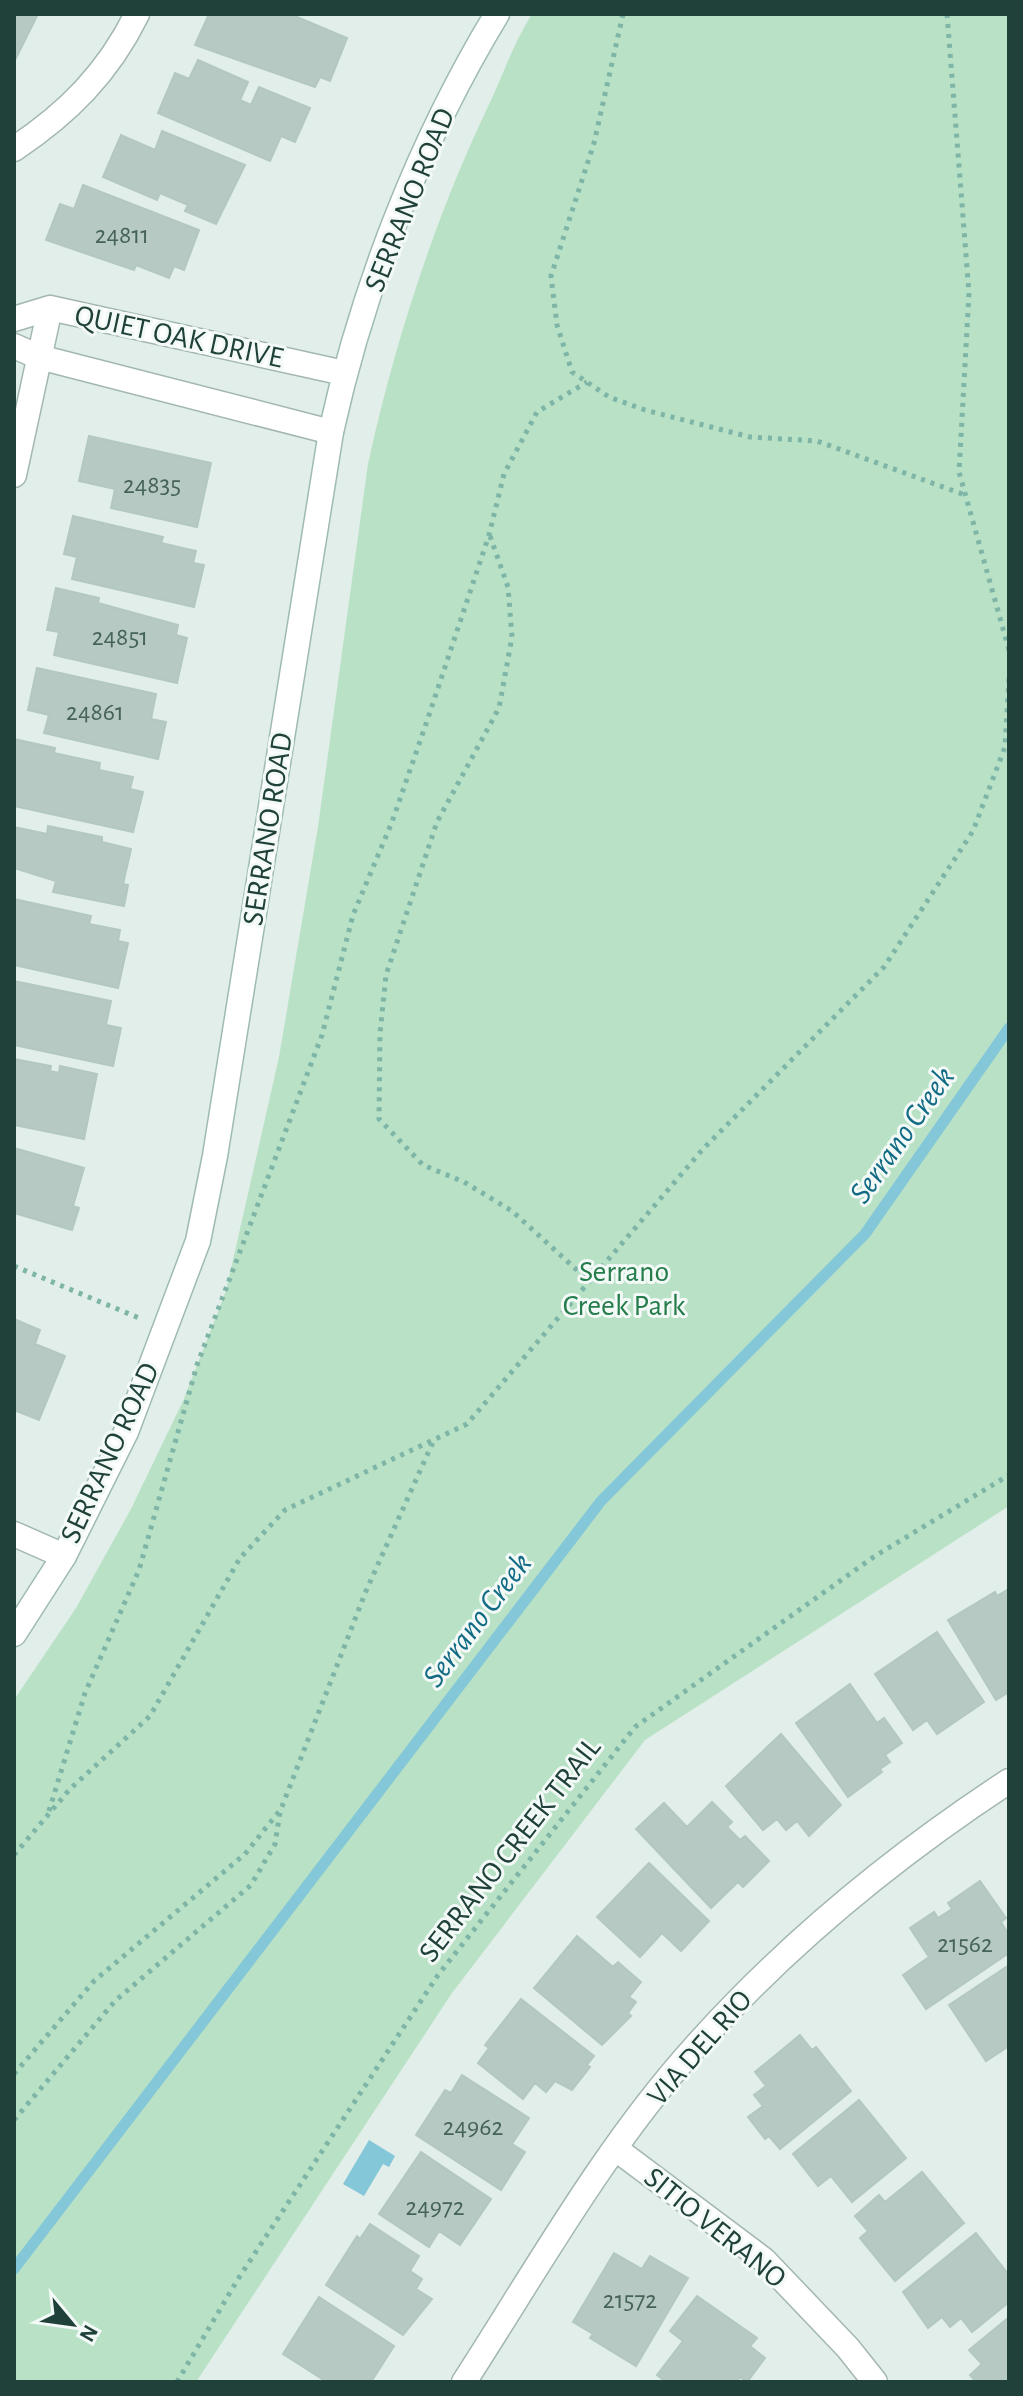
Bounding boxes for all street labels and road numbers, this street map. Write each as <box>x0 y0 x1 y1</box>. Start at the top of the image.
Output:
street label: SERRANO ROAD <box>360 104 460 296</box>
street label: QUIET OAK DRIVE <box>72 300 286 374</box>
street label: SERRANO ROAD <box>238 730 298 928</box>
street label: SERRANO ROAD <box>55 1358 165 1548</box>
street label: SERRANO CREEK TRAIL <box>414 1732 607 1968</box>
street label: VIA DEL RIO <box>642 1985 758 2111</box>
street label: SITIO VERANO <box>639 2162 791 2294</box>

